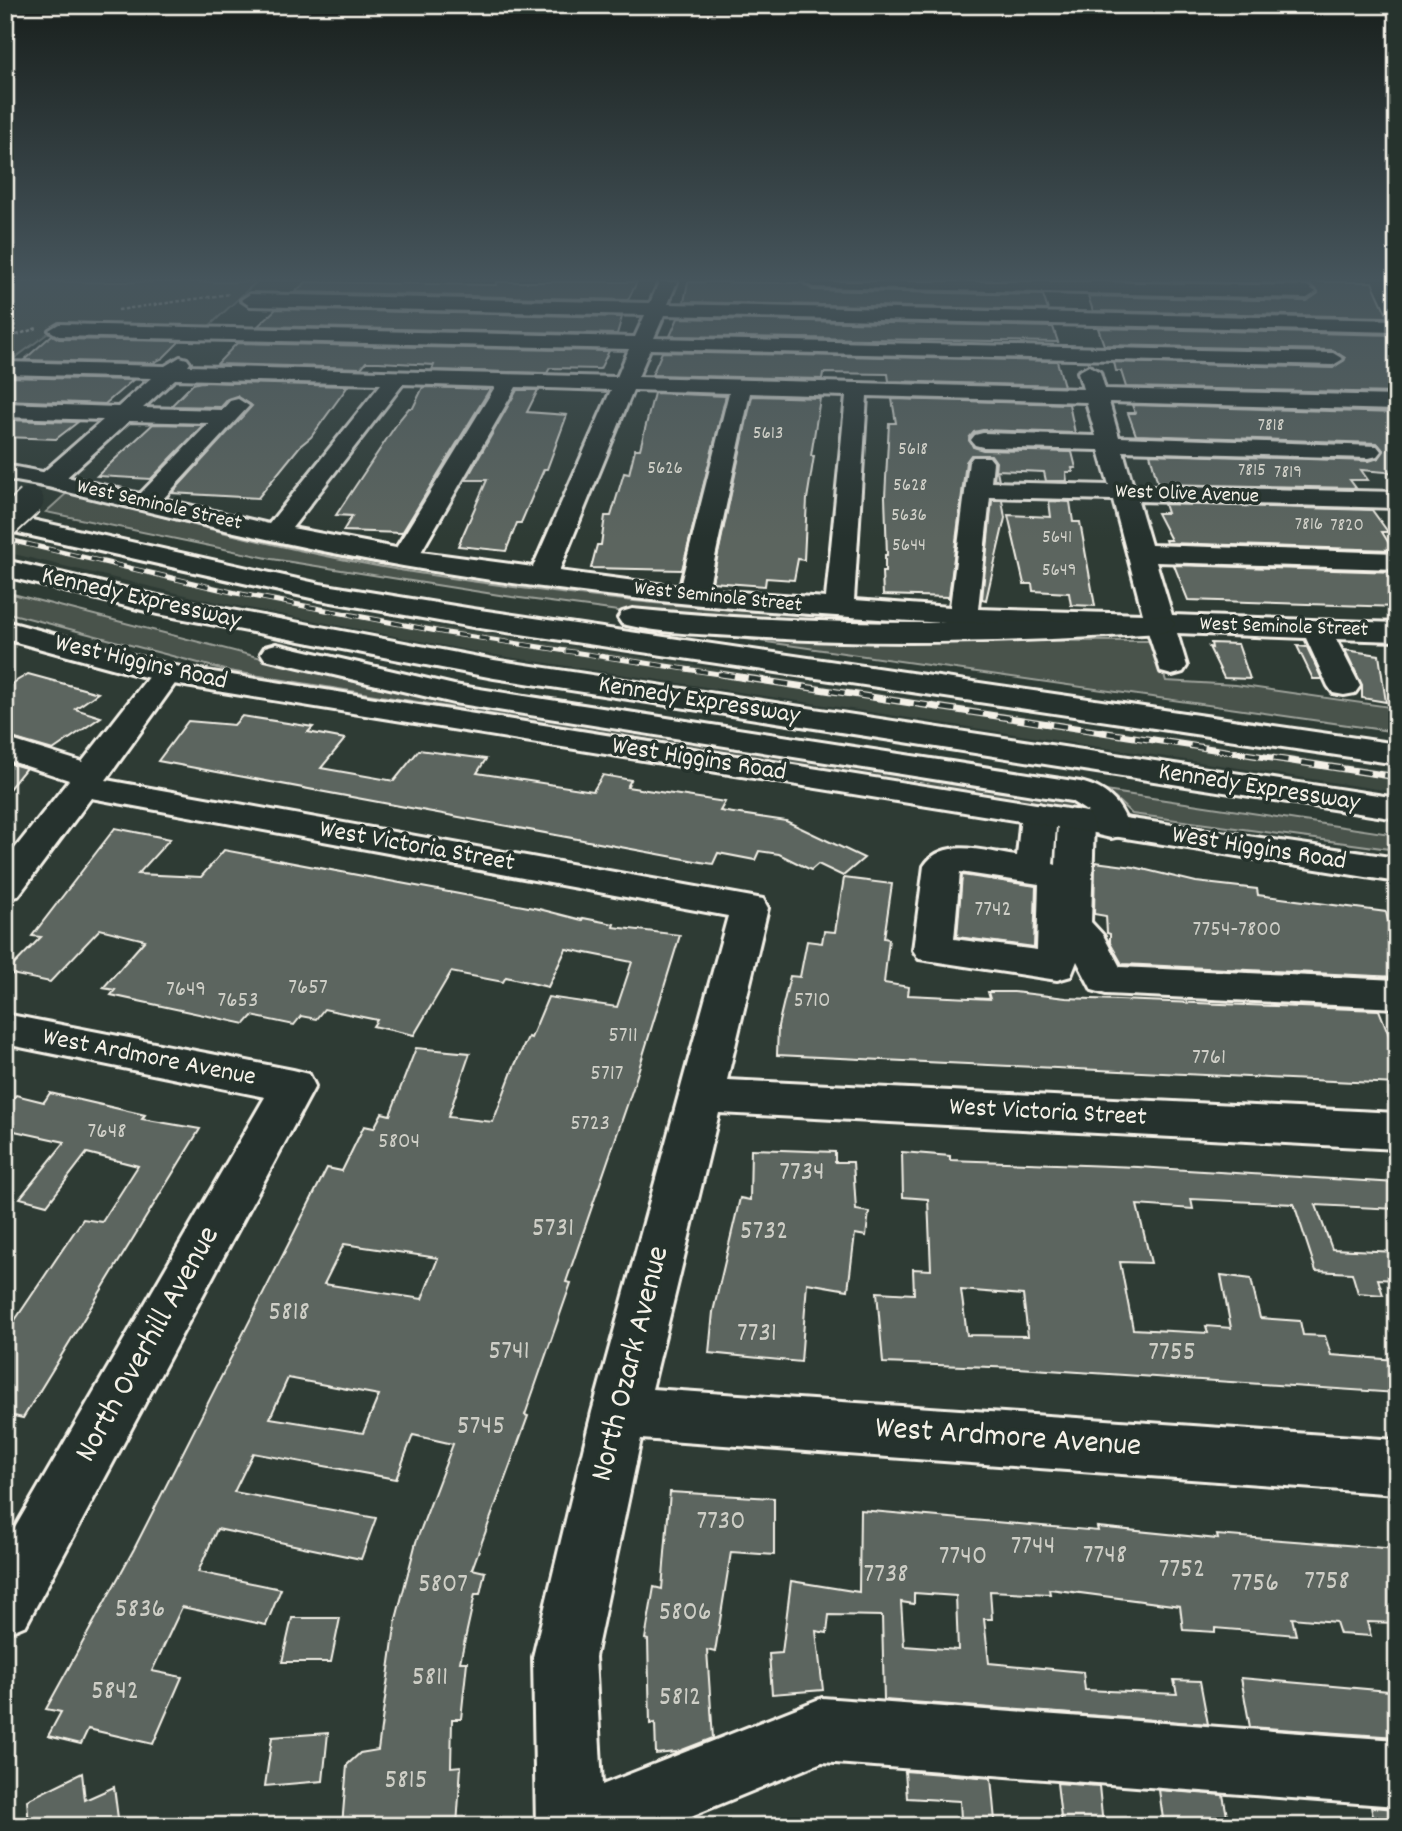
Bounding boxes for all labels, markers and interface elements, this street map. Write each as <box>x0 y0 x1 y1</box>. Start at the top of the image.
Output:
house number: 7818 <box>1258 413 1284 440</box>
house number: 5613 <box>753 421 783 448</box>
house number: 5618 <box>898 437 928 464</box>
house number: 5626 <box>647 456 683 483</box>
house number: 7815 <box>1238 458 1266 485</box>
house number: 7819 <box>1274 460 1302 487</box>
street label: West Seminole Street <box>73 472 245 540</box>
house number: 5628 <box>893 473 927 500</box>
street label: West Olive Avenue <box>1115 477 1259 513</box>
house number: 5636 <box>891 503 927 530</box>
house number: 7816 <box>1295 512 1323 539</box>
house number: 7820 <box>1330 513 1364 540</box>
house number: 5641 <box>1042 525 1072 552</box>
house number: 5644 <box>892 533 926 560</box>
street label: Kennedy Expressway <box>38 558 245 640</box>
house number: 5649 <box>1042 558 1076 585</box>
street label: West Seminole Street <box>633 574 804 622</box>
street label: West Seminole Street <box>1199 610 1369 646</box>
street label: West Higgins Road <box>51 625 231 701</box>
street label: Kennedy Expressway <box>596 667 803 735</box>
street label: West Higgins Road <box>609 728 789 792</box>
street label: Kennedy Expressway <box>1156 754 1363 822</box>
street label: West Victoria Street <box>317 812 518 882</box>
street label: West Higgins Road <box>1169 817 1349 881</box>
house number: 7742 <box>974 894 1012 927</box>
house number: 7754-7800 <box>1193 914 1281 947</box>
house number: 7657 <box>288 972 328 1005</box>
house number: 7649 <box>166 974 206 1007</box>
house number: 7653 <box>218 985 258 1018</box>
house number: 5710 <box>793 985 831 1018</box>
street label: West Ardmore Avenue <box>39 1019 259 1097</box>
house number: 5711 <box>608 1020 638 1053</box>
house number: 7761 <box>1192 1042 1226 1075</box>
house number: 5717 <box>590 1058 624 1091</box>
street label: West Victoria Street <box>948 1089 1148 1137</box>
house number: 5723 <box>570 1108 610 1141</box>
house number: 7648 <box>88 1116 126 1149</box>
house number: 5804 <box>378 1126 420 1159</box>
house number: 7734 <box>779 1154 825 1194</box>
house number: 5731 <box>532 1210 574 1250</box>
house number: 5732 <box>740 1213 788 1253</box>
street label: North Overhill Avenue <box>65 1218 233 1472</box>
street label: North Ozark Avenue <box>581 1241 683 1487</box>
house number: 5818 <box>268 1294 310 1334</box>
house number: 7731 <box>737 1315 777 1355</box>
house number: 5741 <box>488 1333 530 1373</box>
house number: 7755 <box>1148 1334 1196 1374</box>
street label: West Ardmore Avenue <box>873 1407 1143 1471</box>
house number: 5745 <box>457 1408 505 1448</box>
house number: 7730 <box>696 1503 746 1543</box>
house number: 7744 <box>1011 1528 1055 1568</box>
house number: 7748 <box>1083 1537 1127 1577</box>
house number: 7740 <box>939 1538 987 1578</box>
house number: 7752 <box>1159 1551 1205 1591</box>
house number: 7738 <box>863 1556 909 1596</box>
house number: 7758 <box>1304 1563 1350 1603</box>
house number: 7756 <box>1231 1565 1279 1605</box>
house number: 5807 <box>418 1566 468 1606</box>
house number: 5836 <box>115 1591 165 1631</box>
house number: 5806 <box>658 1594 712 1634</box>
house number: 5811 <box>412 1659 448 1699</box>
house number: 5842 <box>91 1673 139 1713</box>
house number: 5812 <box>659 1679 701 1719</box>
house number: 5815 <box>384 1762 428 1802</box>

